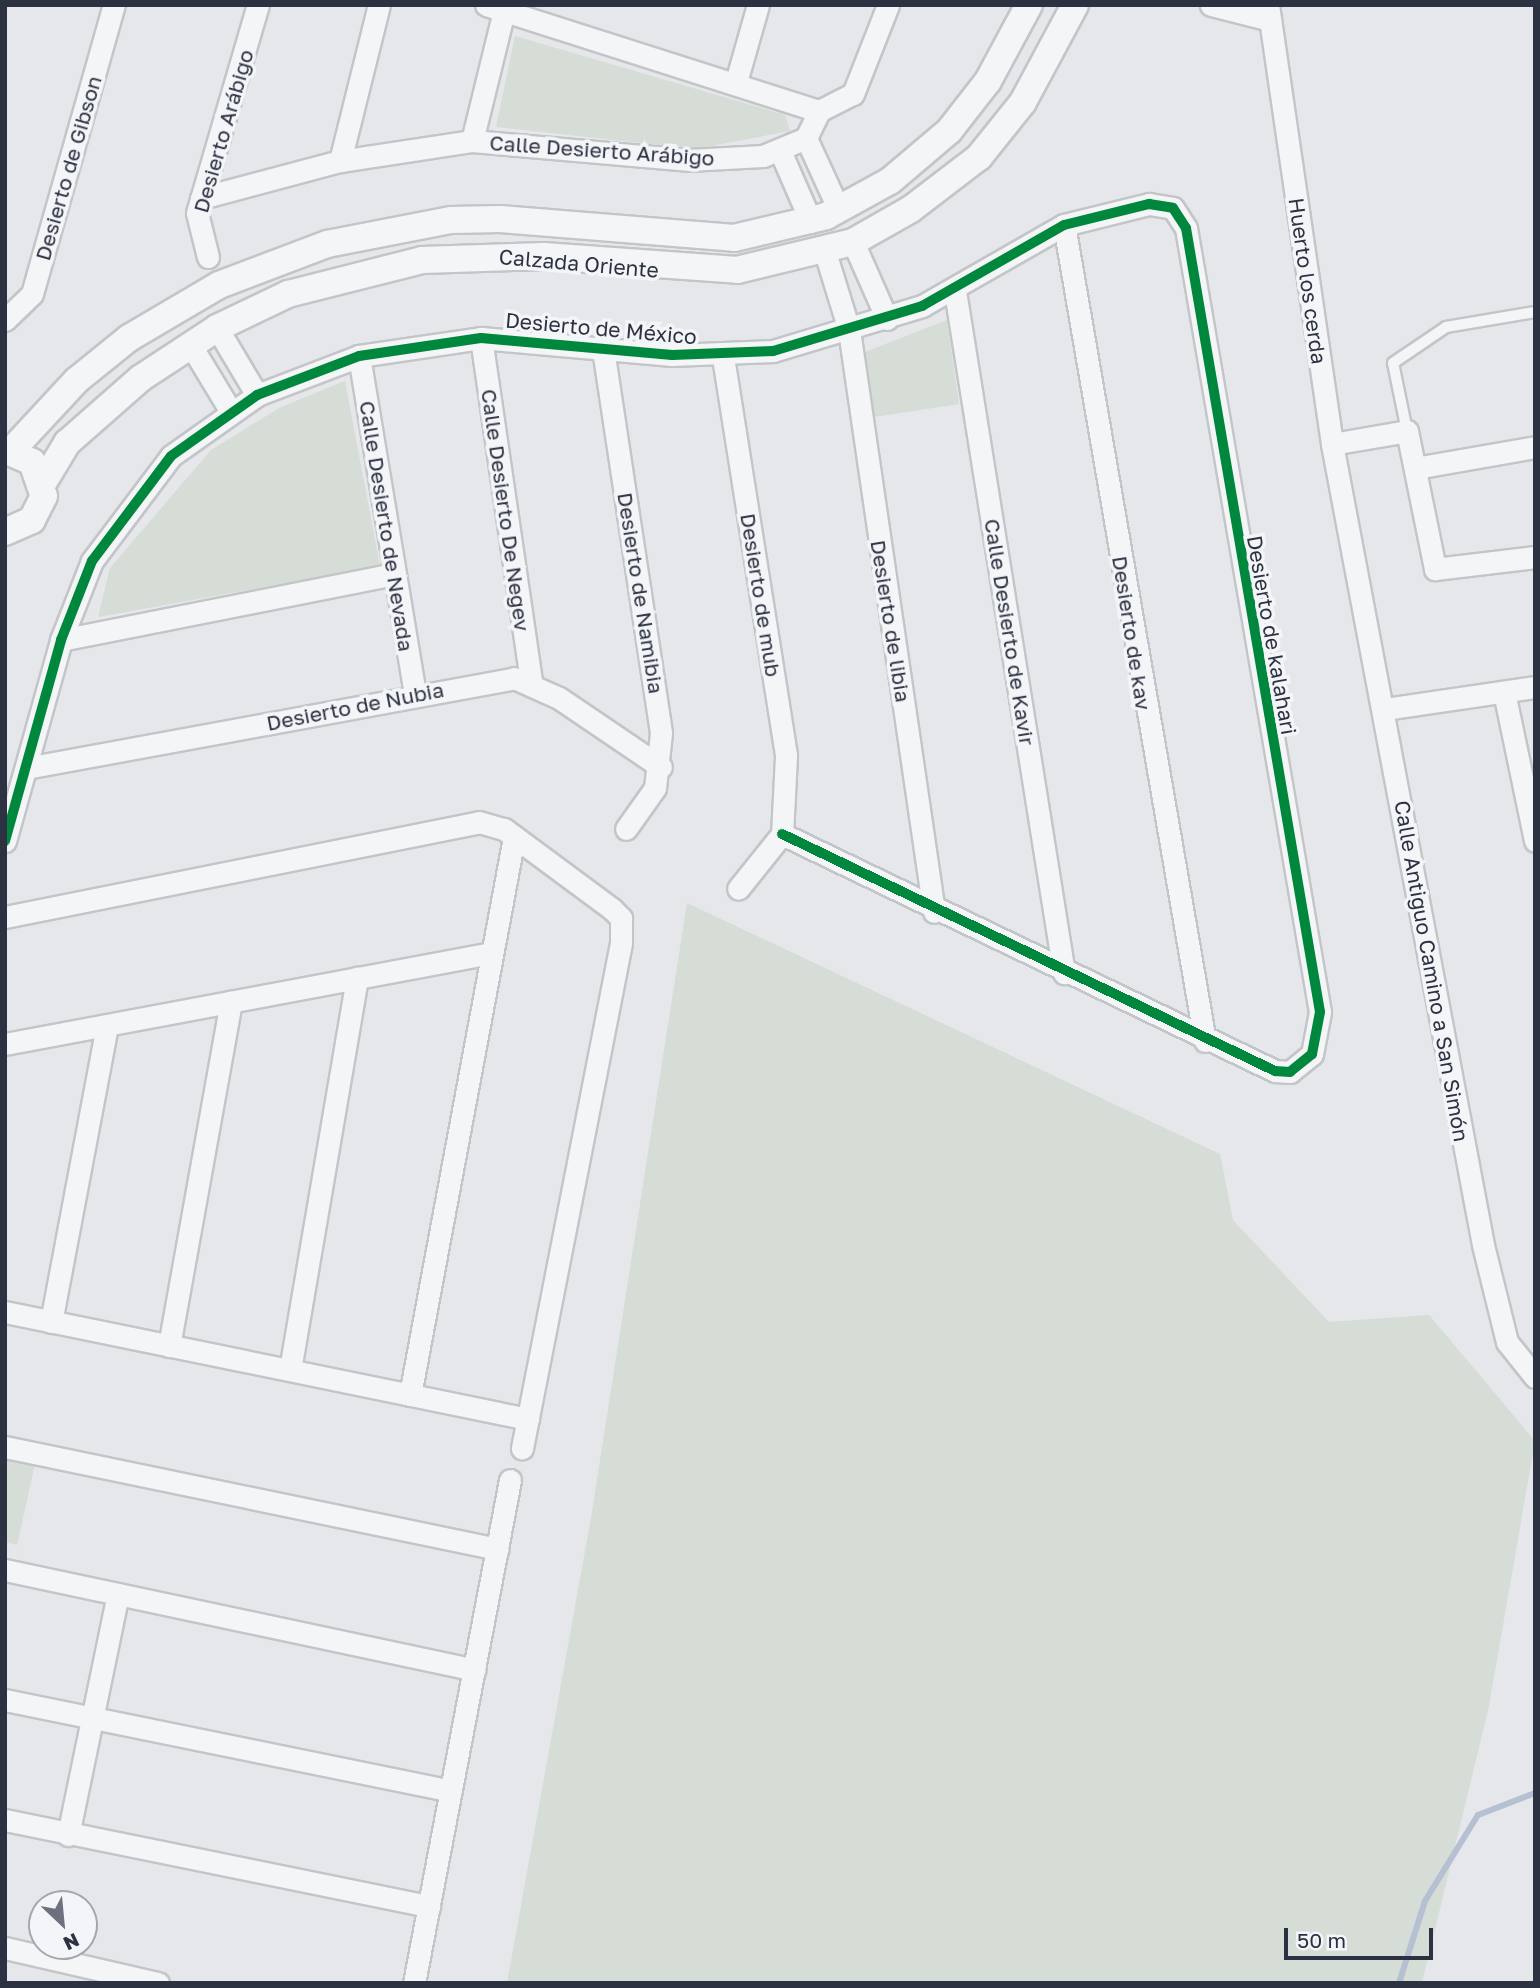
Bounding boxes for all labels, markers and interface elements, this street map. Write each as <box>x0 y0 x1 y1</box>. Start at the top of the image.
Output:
street label: Desierto Arábigo <box>188 46 258 216</box>
street label: Desierto de Gibson <box>30 73 106 263</box>
street label: Calle Desierto Arábigo <box>489 130 715 170</box>
street label: Huerto los cerda <box>1284 196 1332 366</box>
street label: Calzada Oriente <box>498 243 660 283</box>
street label: Desierto de México <box>504 307 698 349</box>
street label: Calle Desierto De Negev <box>477 387 535 633</box>
street label: Calle Desierto de Nevada <box>355 399 419 653</box>
street label: Desierto de Namibia <box>613 491 669 695</box>
street label: Desierto de mub <box>736 511 786 679</box>
street label: Calle Desierto de Kavir <box>980 517 1040 747</box>
street label: Desierto de kalahari <box>1242 533 1302 737</box>
street label: Desierto de libia <box>866 538 916 704</box>
street label: Desierto de kav <box>1107 554 1157 712</box>
street label: Desierto de Nubia <box>264 676 446 736</box>
street label: Calle Antiguo Camino a San Simón <box>1390 798 1474 1144</box>
north arrow <box>28 1890 98 1960</box>
scale bar <box>1288 1914 1437 1958</box>
text: 50 m <box>1297 1927 1346 1953</box>
text: N <box>60 1929 83 1956</box>

